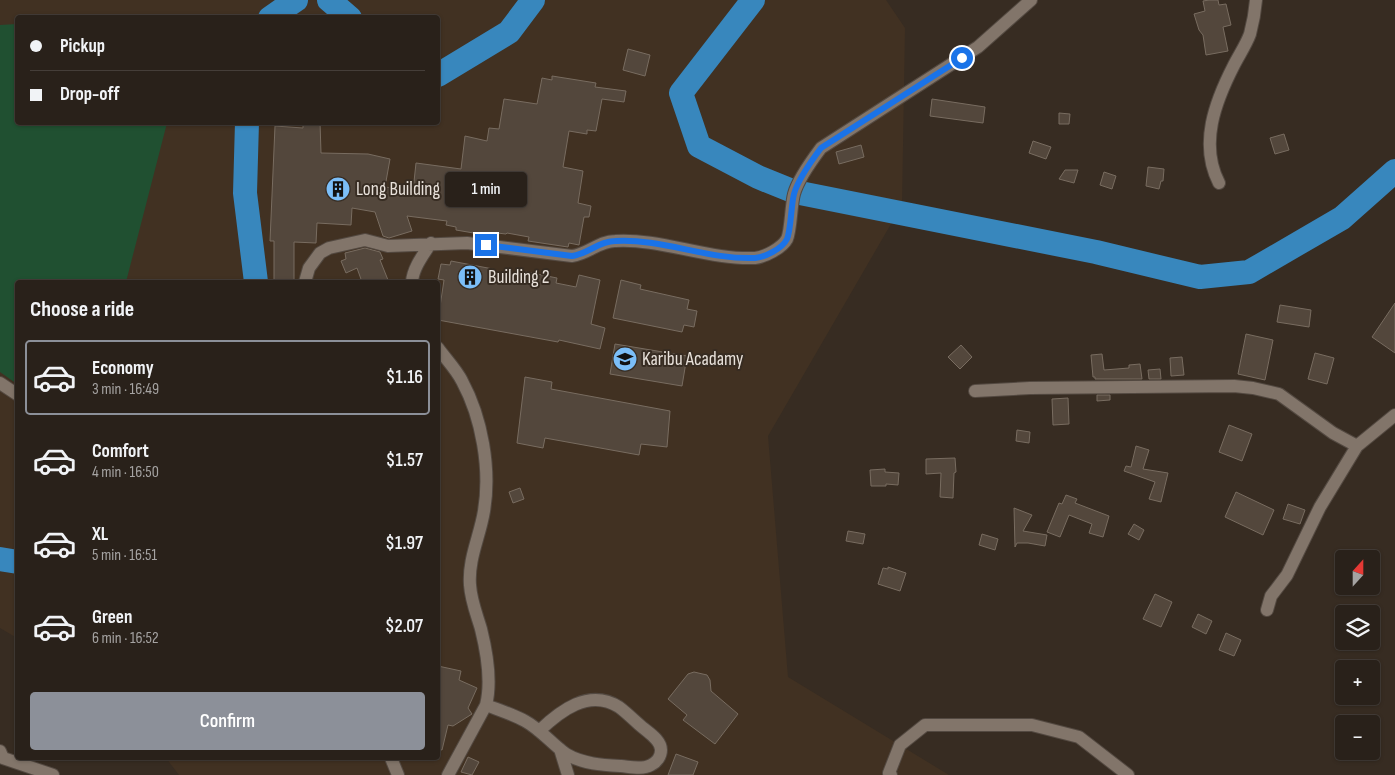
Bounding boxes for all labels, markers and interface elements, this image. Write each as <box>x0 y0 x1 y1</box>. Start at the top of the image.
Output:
text: Pickup <box>60 35 105 58</box>
route start <box>951 47 973 69</box>
text: Drop-off <box>60 83 120 106</box>
callout: 1 min <box>445 172 527 208</box>
building icon: Long Building <box>325 176 351 202</box>
place label: Long Building <box>356 178 440 201</box>
text: 1 min <box>471 180 501 199</box>
route end <box>475 234 497 256</box>
building icon: Building 2 <box>457 264 483 290</box>
place label: Building 2 <box>488 266 549 289</box>
text: Choose a ride <box>30 296 134 323</box>
school or university icon: Karibu Acadamy <box>612 346 638 372</box>
place label: Karibu Acadamy <box>642 348 744 371</box>
icon: car <box>32 355 77 400</box>
text: Economy <box>92 357 154 380</box>
text: $1.16 <box>386 366 423 389</box>
text: 3 min · 16:49 <box>92 380 159 399</box>
icon: car <box>32 438 77 483</box>
text: Comfort <box>92 440 149 463</box>
text: $1.57 <box>386 449 423 472</box>
text: 4 min · 16:50 <box>92 463 159 482</box>
icon: car <box>32 521 77 566</box>
text: XL <box>92 523 108 546</box>
text: $1.97 <box>385 532 423 555</box>
text: 5 min · 16:51 <box>92 546 157 565</box>
north arrow <box>1335 550 1380 595</box>
map controls <box>1335 550 1380 760</box>
icon: car <box>32 604 77 649</box>
button: layers <box>1335 605 1380 650</box>
text: Green <box>92 606 132 629</box>
text: $2.07 <box>385 615 423 638</box>
text: 6 min · 16:52 <box>92 629 159 648</box>
button: + <box>1335 660 1380 705</box>
button: Confirm <box>30 692 425 750</box>
button: − <box>1335 715 1380 760</box>

